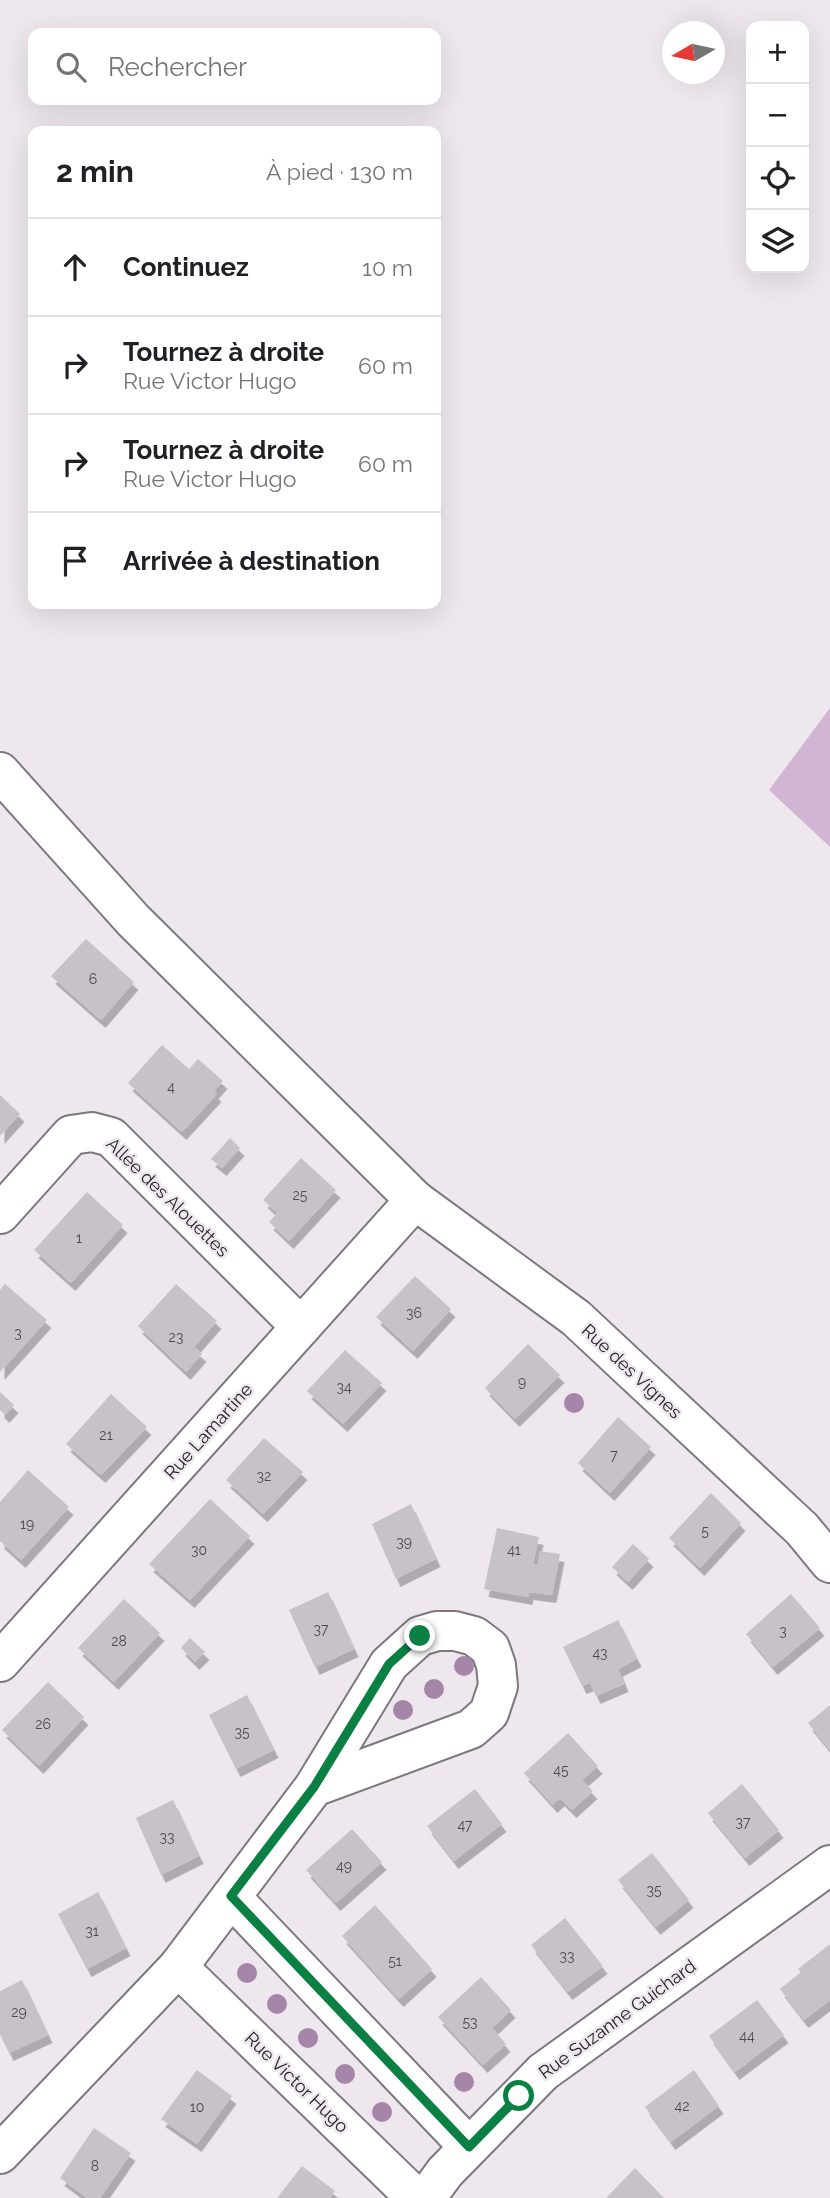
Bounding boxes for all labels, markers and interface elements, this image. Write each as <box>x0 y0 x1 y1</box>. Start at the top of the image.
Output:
north arrow <box>662 21 725 84</box>
map controls <box>746 21 809 273</box>
button: + <box>746 21 809 84</box>
search box <box>28 28 441 105</box>
icon: search <box>52 48 90 86</box>
text: Rechercher <box>108 52 247 82</box>
button: − <box>746 84 809 147</box>
button: locate <box>746 147 809 210</box>
text: 2 min <box>56 154 134 189</box>
text: À pied · 130 m <box>266 158 413 185</box>
button: layers <box>746 210 809 273</box>
icon: ahead <box>56 248 94 286</box>
text: Continuez <box>123 252 249 282</box>
text: 10 m <box>362 254 413 281</box>
text: Tournez à droite <box>123 337 324 367</box>
icon: right <box>56 346 94 384</box>
text: 60 m <box>358 352 413 379</box>
text: Rue Victor Hugo <box>123 367 296 394</box>
text: Tournez à droite <box>123 435 324 465</box>
icon: right <box>56 444 94 482</box>
text: 60 m <box>358 450 413 477</box>
text: Rue Victor Hugo <box>123 465 296 492</box>
icon: arrive <box>56 542 94 580</box>
text: Arrivée à destination <box>123 546 380 576</box>
house number: 6 <box>89 971 97 987</box>
house number: 4 <box>167 1079 175 1095</box>
street label: Allée des Alouettes <box>102 1133 234 1261</box>
house number: 25 <box>293 1187 308 1203</box>
house number: 1 <box>76 1230 82 1246</box>
house number: 36 <box>406 1305 422 1321</box>
street label: Rue des Vignes <box>578 1319 687 1423</box>
house number: 3 <box>14 1325 22 1341</box>
house number: 23 <box>169 1329 183 1345</box>
house number: 9 <box>518 1374 526 1390</box>
street label: Rue Lamartine <box>160 1379 257 1483</box>
house number: 34 <box>336 1379 352 1395</box>
house number: 21 <box>99 1427 113 1443</box>
house number: 7 <box>610 1447 618 1463</box>
house number: 32 <box>257 1468 271 1484</box>
house number: 19 <box>20 1516 34 1532</box>
house number: 5 <box>701 1523 709 1539</box>
house number: 39 <box>396 1534 412 1550</box>
house number: 30 <box>191 1542 207 1558</box>
house number: 41 <box>507 1542 521 1558</box>
route end <box>404 1620 435 1651</box>
house number: 37 <box>314 1621 329 1637</box>
house number: 3 <box>779 1623 787 1639</box>
house number: 28 <box>111 1633 127 1649</box>
house number: 43 <box>592 1645 608 1661</box>
house number: 26 <box>35 1716 51 1732</box>
house number: 35 <box>234 1724 250 1740</box>
house number: 45 <box>553 1762 569 1778</box>
house number: 37 <box>736 1814 751 1830</box>
house number: 47 <box>457 1817 473 1833</box>
house number: 33 <box>160 1829 174 1845</box>
house number: 49 <box>336 1858 352 1874</box>
house number: 35 <box>646 1882 662 1898</box>
house number: 31 <box>85 1923 99 1939</box>
house number: 33 <box>560 1948 574 1964</box>
house number: 51 <box>388 1953 402 1969</box>
street label: Rue Suzanne Guichard <box>534 1955 700 2083</box>
house number: 29 <box>11 2004 27 2020</box>
house number: 53 <box>462 2014 478 2030</box>
street label: Rue Victor Hugo <box>241 2027 353 2137</box>
house number: 44 <box>739 2028 755 2044</box>
route start <box>503 2080 534 2111</box>
house number: 42 <box>675 2098 689 2114</box>
house number: 10 <box>190 2099 204 2115</box>
house number: 8 <box>91 2158 99 2174</box>

